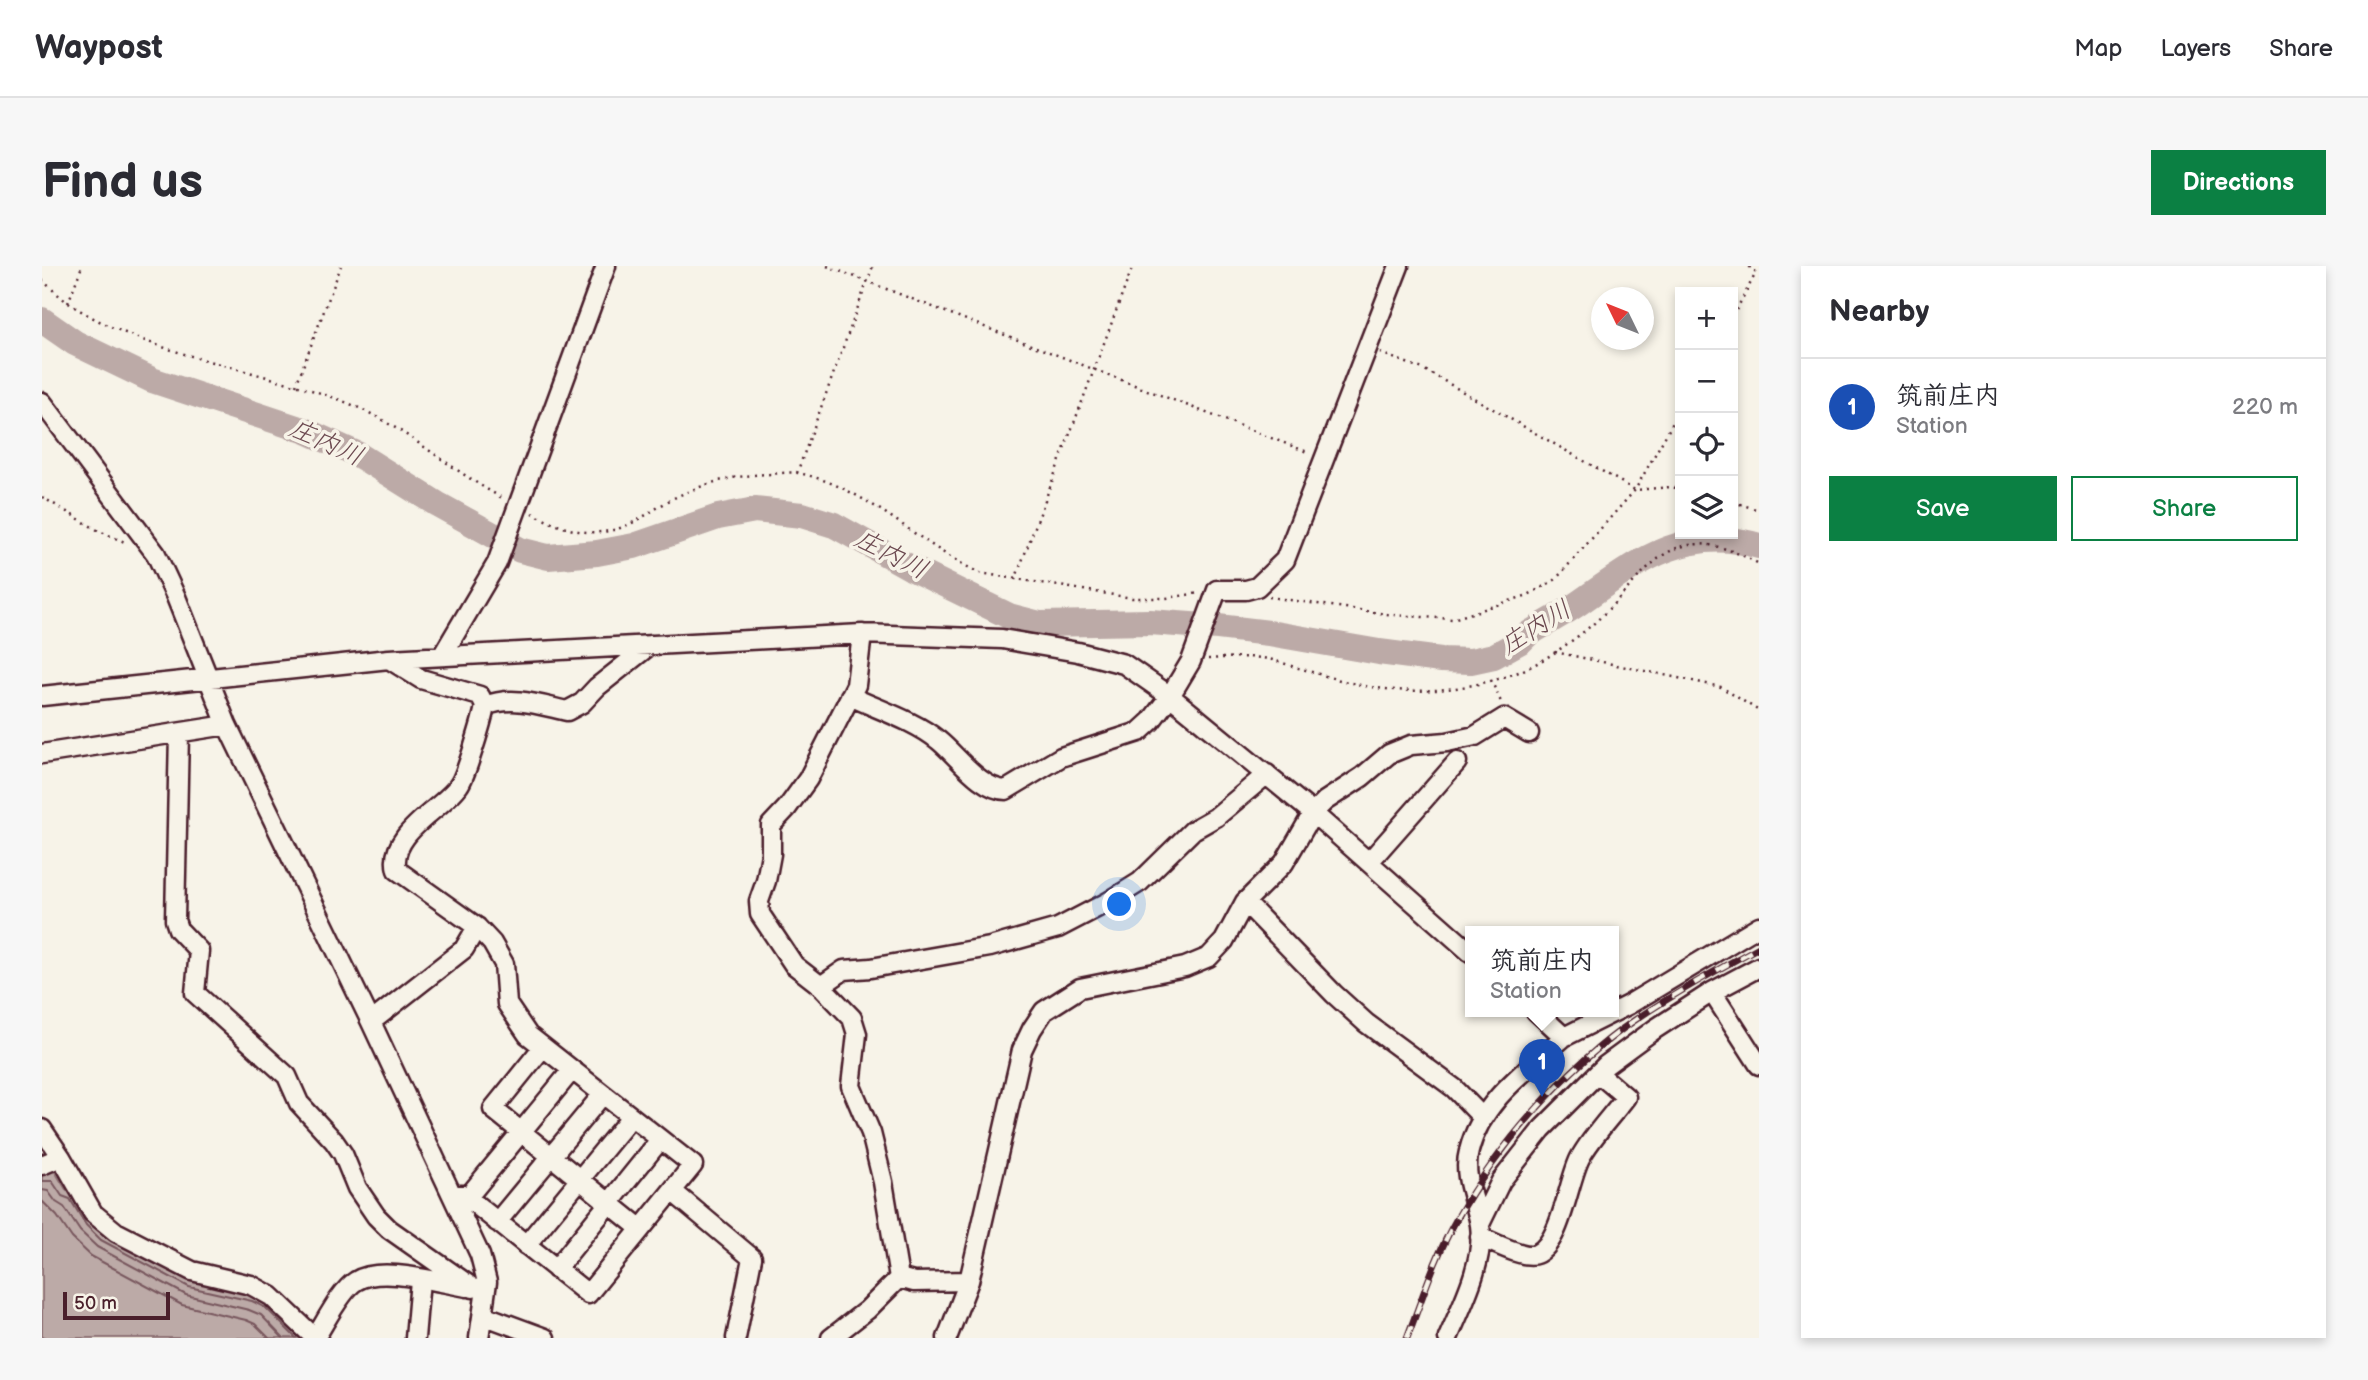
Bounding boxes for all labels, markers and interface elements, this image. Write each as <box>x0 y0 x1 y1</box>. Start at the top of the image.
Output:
text: Waypost <box>35 28 163 68</box>
text: Map <box>2074 34 2122 63</box>
text: Layers <box>2160 34 2231 63</box>
text: Share <box>2269 34 2333 63</box>
button: Directions <box>2151 150 2326 215</box>
text: Find us <box>42 153 203 212</box>
north arrow <box>1591 287 1654 350</box>
map controls <box>1675 287 1738 539</box>
button: + <box>1675 287 1738 350</box>
text: Nearby <box>1829 294 1929 330</box>
button: − <box>1675 350 1738 413</box>
text: 筑前庄内 <box>1896 381 2000 412</box>
text: 1 <box>1847 393 1857 421</box>
text: 220 m <box>2232 393 2298 421</box>
text: Station <box>1896 412 1968 440</box>
water label: 庄内川 <box>284 413 368 473</box>
button: locate <box>1675 413 1738 476</box>
button: layers <box>1675 476 1738 539</box>
button: Save <box>1829 476 2057 541</box>
button: Share <box>2071 476 2298 541</box>
water label: 庄内川 <box>849 523 933 587</box>
water label: 庄内川 <box>1495 594 1577 662</box>
your location <box>1102 887 1136 921</box>
popup <box>1465 926 1619 1017</box>
text: 筑前庄内 <box>1490 946 1594 977</box>
text: Station <box>1490 977 1562 1005</box>
pin: 1 <box>1519 1039 1565 1097</box>
scale bar <box>63 1289 170 1321</box>
text: 50 m <box>74 1292 117 1315</box>

